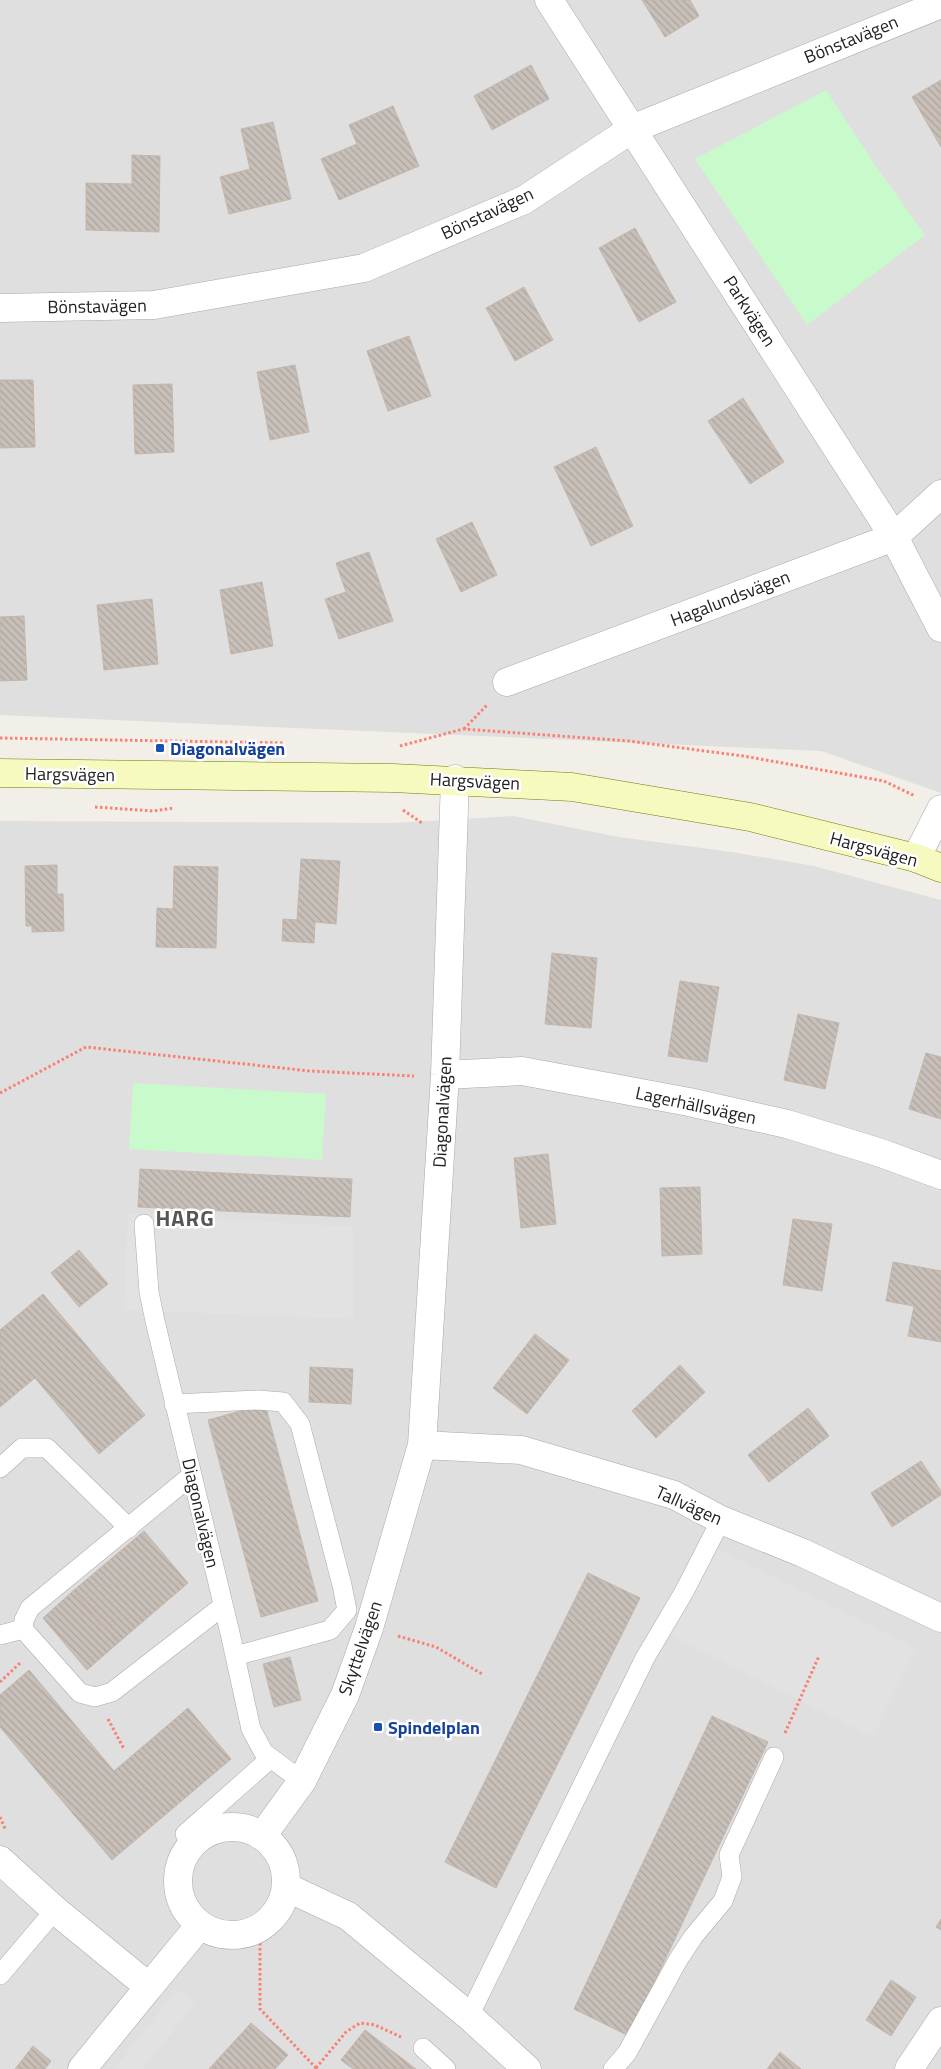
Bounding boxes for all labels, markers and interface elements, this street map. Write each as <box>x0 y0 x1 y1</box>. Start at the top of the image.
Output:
street label: Bönstavägen <box>800 8 902 70</box>
street label: Bönstavägen <box>436 180 538 246</box>
street label: Parkvägen <box>717 270 783 352</box>
street label: Bönstavägen <box>47 292 147 320</box>
street label: Hagalundsvägen <box>666 563 794 633</box>
place label: Diagonalvägen <box>170 735 285 762</box>
marker: Diagonalvägen <box>154 742 166 754</box>
street label: Hargsvägen <box>25 760 115 788</box>
street label: Hargsvägen <box>429 765 521 797</box>
street label: Hargsvägen <box>827 824 921 874</box>
street label: Diagonalvägen <box>426 1056 458 1168</box>
street label: Lagerhällsvägen <box>633 1079 759 1131</box>
district label: HARG <box>155 1201 215 1235</box>
street label: Diagonalvägen <box>175 1456 227 1570</box>
street label: Tallvägen <box>651 1478 727 1532</box>
street label: Skyttelvägen <box>331 1597 389 1699</box>
place label: Spindelplan <box>388 1714 480 1741</box>
marker: Spindelplan <box>372 1721 384 1733</box>

